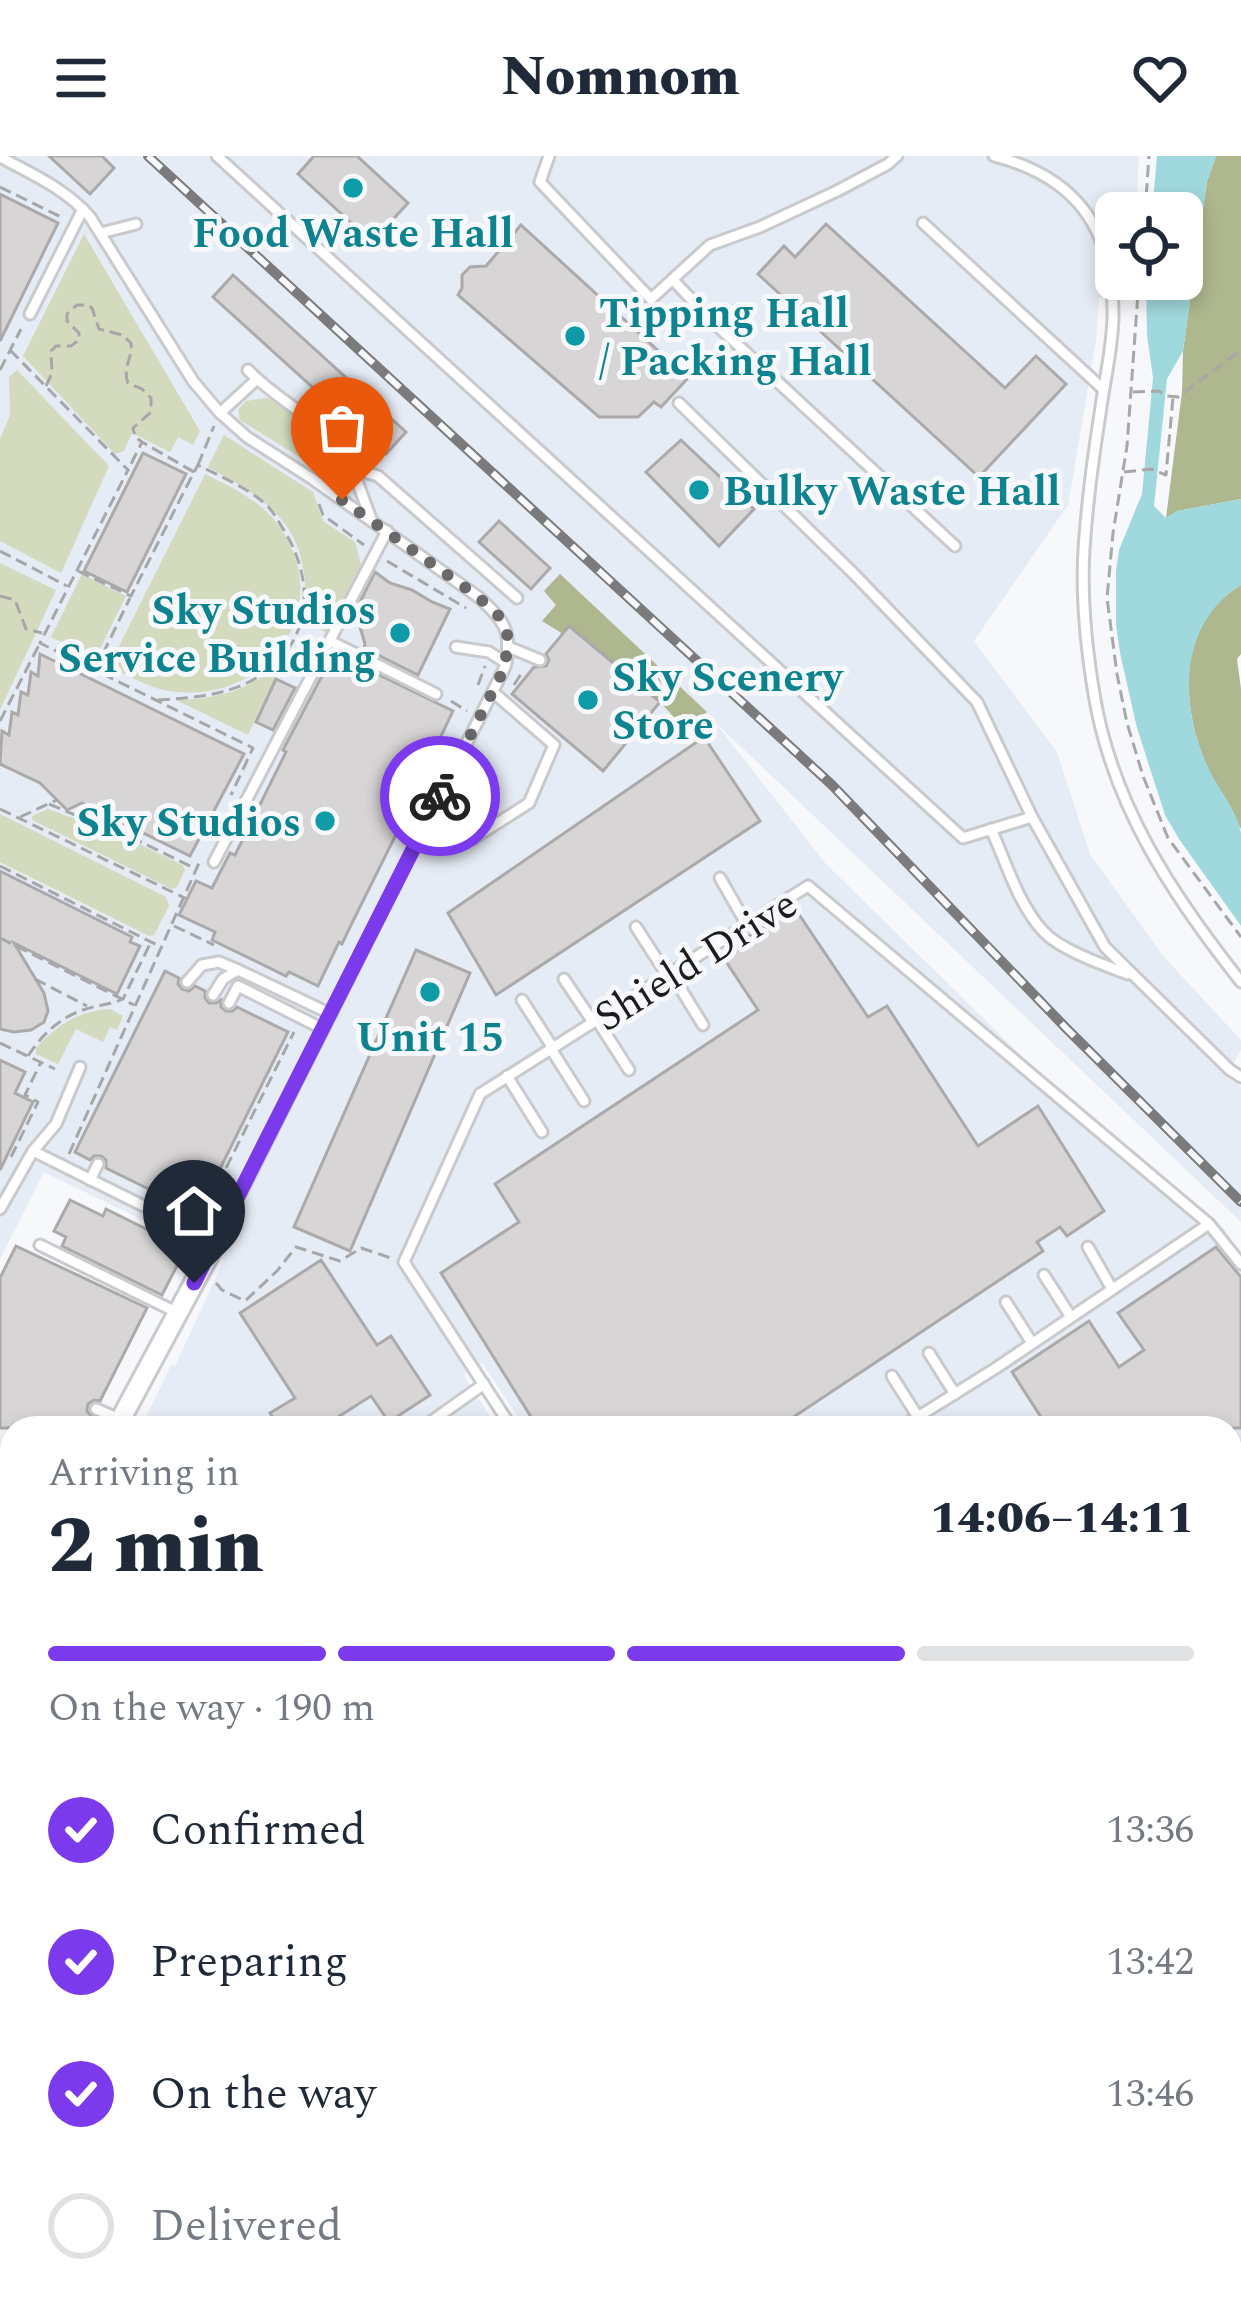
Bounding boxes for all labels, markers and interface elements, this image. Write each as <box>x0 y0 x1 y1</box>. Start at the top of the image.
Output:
text: Nomnom <box>501 37 740 119</box>
icon: menu <box>48 45 114 111</box>
icon: heart <box>1127 45 1193 111</box>
marker: Food Waste Hall <box>340 175 366 201</box>
map controls <box>1095 192 1203 300</box>
button: locate <box>1095 192 1203 300</box>
place label: Food Waste Hall <box>192 203 514 266</box>
place label: Tipping Hall / Packing Hall <box>599 283 872 394</box>
marker: Tipping Hall / Packing Hall <box>562 323 588 349</box>
pin <box>291 377 393 500</box>
icon: bag <box>309 395 375 461</box>
place label: Bulky Waste Hall <box>723 461 1061 524</box>
marker: Bulky Waste Hall <box>686 477 712 503</box>
place label: Sky Studios Service Building <box>58 580 376 691</box>
marker: Sky Studios Service Building <box>387 620 413 646</box>
place label: Sky Scenery Store <box>612 647 845 758</box>
marker: Sky Scenery Store <box>575 687 601 713</box>
courier <box>380 736 500 856</box>
icon: bike <box>407 763 473 829</box>
place label: Sky Studios <box>76 792 301 855</box>
marker: Sky Studios <box>312 808 338 834</box>
street label: Shield Drive <box>582 874 810 1049</box>
marker: Unit 15 <box>417 979 443 1005</box>
place label: Unit 15 <box>356 1007 504 1070</box>
pin <box>143 1160 245 1283</box>
icon: home <box>161 1178 227 1244</box>
text: Arriving in <box>48 1444 240 1503</box>
text: 14:06–14:11 <box>930 1484 1194 1553</box>
text: 2 min <box>48 1488 264 1607</box>
text: On the way · 190 m <box>48 1679 375 1738</box>
text: Confirmed <box>150 1796 366 1865</box>
icon: check <box>48 1797 114 1863</box>
text: 13:36 <box>1106 1801 1194 1860</box>
text: Preparing <box>150 1928 348 1997</box>
icon: check <box>48 1929 114 1995</box>
text: 13:42 <box>1106 1933 1194 1992</box>
text: On the way <box>150 2060 376 2129</box>
icon: check <box>48 2061 114 2127</box>
text: 13:46 <box>1106 2065 1194 2124</box>
text: Delivered <box>150 2192 342 2261</box>

